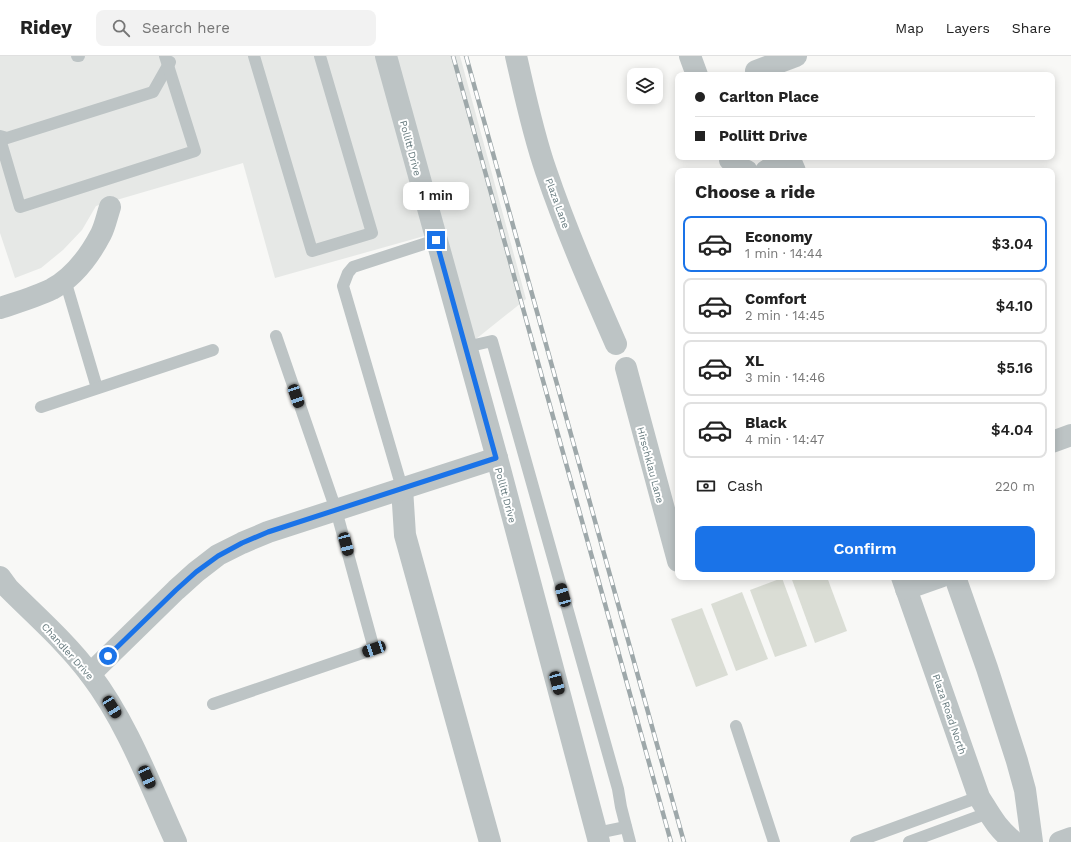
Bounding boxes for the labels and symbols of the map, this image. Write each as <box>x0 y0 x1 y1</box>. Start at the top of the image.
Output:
street label: Pollitt Drive <box>398 119 423 177</box>
street label: Plaza Lane <box>543 177 572 230</box>
callout: 1 min <box>403 182 469 210</box>
route end <box>427 231 445 249</box>
car <box>286 383 306 409</box>
street label: Hirschklau Lane <box>635 426 666 505</box>
street label: Pollitt Drive <box>493 466 518 524</box>
car <box>337 531 355 557</box>
car <box>554 582 572 608</box>
street label: Chandler Drive <box>39 621 96 682</box>
car <box>361 639 387 659</box>
route start <box>99 647 117 665</box>
car <box>548 670 566 696</box>
street label: Plaza Road North <box>931 673 968 756</box>
car <box>101 694 123 720</box>
car <box>137 764 157 790</box>

